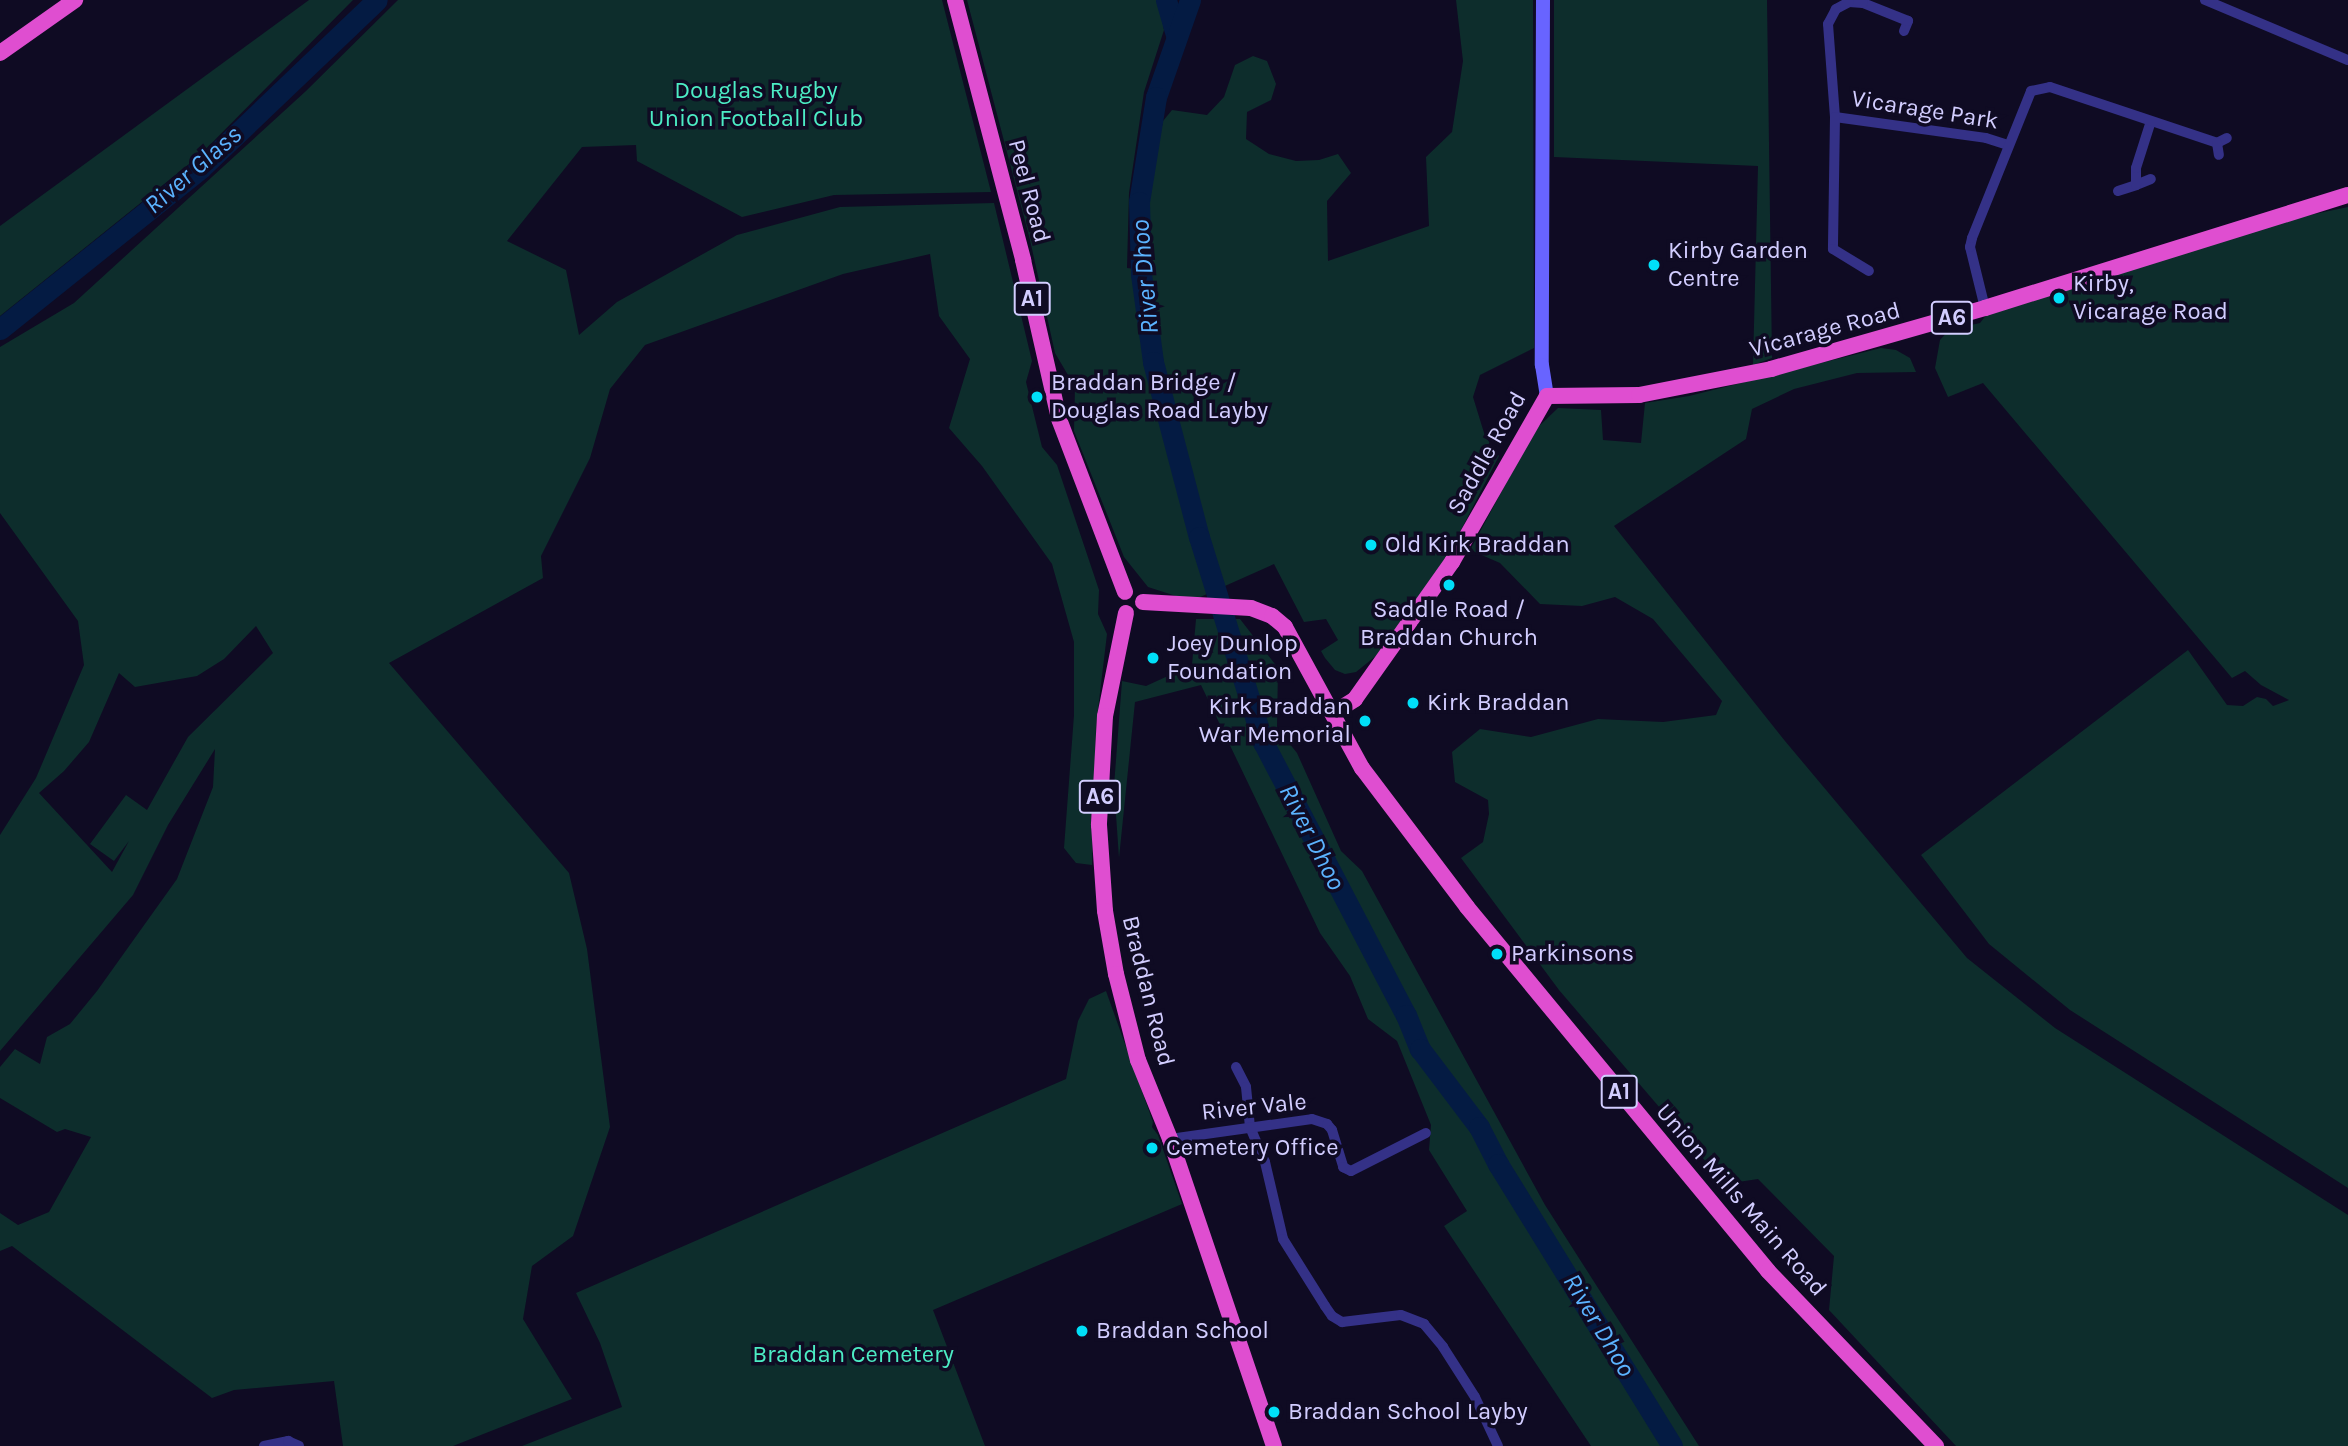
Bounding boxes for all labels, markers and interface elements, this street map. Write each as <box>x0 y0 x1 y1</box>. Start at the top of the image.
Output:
park label: Douglas Rugby Union Football Club <box>649 77 863 133</box>
street label: Vicarage Park <box>1849 84 2001 136</box>
water label: River Glass <box>138 119 248 221</box>
street label: Peel Road <box>1001 136 1057 246</box>
water label: River Dhoo <box>1124 218 1166 336</box>
place label: Kirby Garden Centre <box>1668 237 1808 293</box>
marker: Kirby Garden Centre <box>1646 257 1662 273</box>
place label: Kirby, Vicarage Road <box>2073 270 2228 326</box>
road number: A1 <box>1013 280 1051 318</box>
marker: Kirby, Vicarage Road <box>2051 290 2067 306</box>
street label: Vicarage Road <box>1746 296 1904 364</box>
road number: A6 <box>1929 298 1975 338</box>
place label: Braddan Bridge / Douglas Road Layby <box>1051 369 1268 425</box>
street label: Saddle Road <box>1441 386 1533 520</box>
marker: Braddan Bridge / Douglas Road Layby <box>1029 389 1045 405</box>
place label: Old Kirk Braddan <box>1385 531 1570 559</box>
marker: Old Kirk Braddan <box>1363 537 1379 553</box>
marker: Saddle Road / Braddan Church <box>1441 577 1457 593</box>
place label: Saddle Road / Braddan Church <box>1360 596 1538 652</box>
place label: Joey Dunlop Foundation <box>1167 630 1298 686</box>
marker: Joey Dunlop Foundation <box>1145 650 1161 666</box>
place label: Kirk Braddan <box>1427 689 1570 717</box>
place label: Kirk Braddan War Memorial <box>1199 693 1351 749</box>
marker: Kirk Braddan <box>1405 695 1421 711</box>
marker: Kirk Braddan War Memorial <box>1357 713 1373 729</box>
road number: A6 <box>1077 778 1123 817</box>
water label: River Dhoo <box>1272 779 1352 895</box>
street label: Braddan Road <box>1115 913 1181 1069</box>
place label: Parkinsons <box>1511 940 1634 968</box>
marker: Parkinsons <box>1489 946 1505 962</box>
road number: A1 <box>1600 1072 1638 1112</box>
street label: River Vale <box>1200 1087 1308 1127</box>
street label: Union Mills Main Road <box>1649 1098 1833 1302</box>
place label: Cemetery Office <box>1166 1134 1339 1162</box>
marker: Cemetery Office <box>1144 1140 1160 1156</box>
water label: River Dhoo <box>1556 1268 1642 1382</box>
place label: Braddan School <box>1096 1317 1269 1345</box>
marker: Braddan School <box>1074 1323 1090 1339</box>
park label: Braddan Cemetery <box>752 1341 954 1369</box>
place label: Braddan School Layby <box>1288 1398 1528 1426</box>
marker: Braddan School Layby <box>1266 1404 1282 1420</box>

